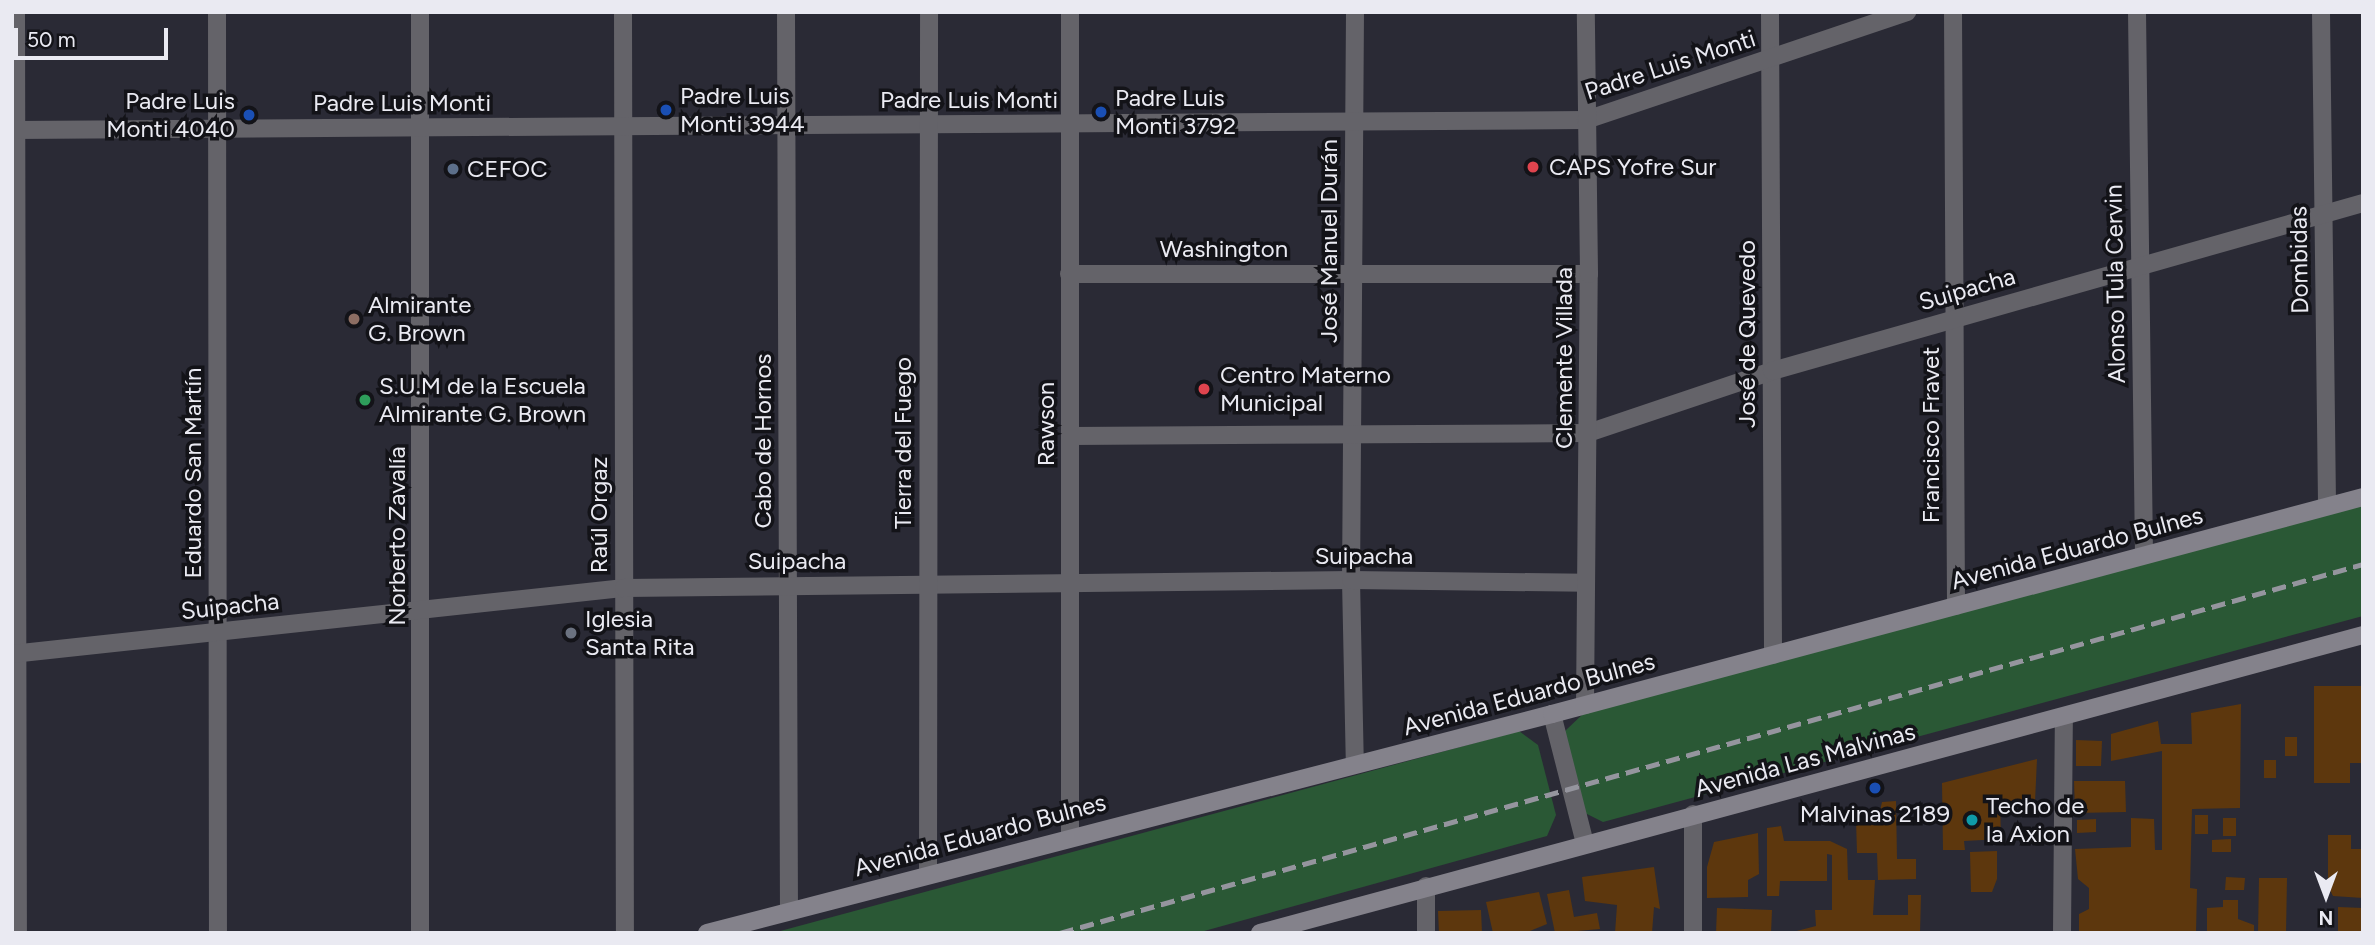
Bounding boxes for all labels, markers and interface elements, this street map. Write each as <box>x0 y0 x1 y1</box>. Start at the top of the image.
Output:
scale bar <box>18 14 172 58</box>
street label: Padre Luis Monti <box>1581 24 1759 106</box>
text: 50 m <box>27 27 76 52</box>
place label: Padre Luis Monti 3944 <box>680 82 805 138</box>
place label: Padre Luis Monti 3792 <box>1115 84 1236 140</box>
street label: Padre Luis Monti <box>880 86 1058 114</box>
place label: Padre Luis Monti 4040 <box>106 87 235 143</box>
street label: Padre Luis Monti <box>313 89 491 117</box>
marker: Padre Luis Monti 3944 <box>658 102 674 118</box>
marker: Padre Luis Monti 3792 <box>1093 104 1109 120</box>
marker: Padre Luis Monti 4040 <box>241 107 257 123</box>
street label: José Manuel Durán <box>1315 139 1343 343</box>
place label: CAPS Yofre Sur <box>1549 153 1716 181</box>
place label: CEFOC <box>467 155 547 183</box>
marker: CAPS Yofre Sur <box>1523 157 1543 177</box>
marker: CEFOC <box>445 161 461 177</box>
street label: Alonso Tula Cervin <box>2099 184 2131 384</box>
street label: Dombidas <box>2284 206 2314 314</box>
street label: Washington <box>1160 235 1288 263</box>
street label: José de Quevedo <box>1733 240 1761 428</box>
street label: Suipacha <box>1916 262 2018 316</box>
street label: Clemente Villada <box>1550 267 1578 449</box>
place label: Almirante G. Brown <box>368 291 471 347</box>
marker: Almirante G. Brown <box>346 311 362 327</box>
street label: Francisco Fravet <box>1917 347 1945 523</box>
street label: Cabo de Hornos <box>749 353 777 529</box>
street label: Tierra del Fuego <box>889 357 917 529</box>
place label: Centro Materno Municipal <box>1220 361 1391 417</box>
street label: Eduardo San Martín <box>179 368 207 578</box>
place label: S.U.M de la Escuela Almirante G. Brown <box>379 372 586 428</box>
marker: Centro Materno Municipal <box>1194 379 1214 399</box>
street label: Rawson <box>1032 382 1060 466</box>
marker: S.U.M de la Escuela Almirante G. Brown <box>357 392 373 408</box>
street label: Norberto Zavalía <box>383 446 411 626</box>
street label: Raúl Orgaz <box>585 457 613 573</box>
street label: Avenida Eduardo Bulnes <box>1948 501 2206 595</box>
street label: Suipacha <box>1315 542 1413 570</box>
street label: Suipacha <box>748 547 846 575</box>
street label: Suipacha <box>179 587 281 625</box>
place label: Iglesia Santa Rita <box>585 605 694 661</box>
marker: Iglesia Santa Rita <box>563 625 579 641</box>
street label: Avenida Eduardo Bulnes <box>1400 647 1658 741</box>
street label: Avenida Las Malvinas <box>1692 717 1918 803</box>
marker: Malvinas 2189 <box>1867 780 1883 796</box>
street label: Avenida Eduardo Bulnes <box>851 788 1109 882</box>
place label: Techo de la Axion <box>1986 792 2084 848</box>
place label: Malvinas 2189 <box>1800 800 1950 828</box>
marker: Techo de la Axion <box>1964 812 1980 828</box>
north arrow <box>2291 861 2361 931</box>
text: N <box>2319 906 2333 929</box>

